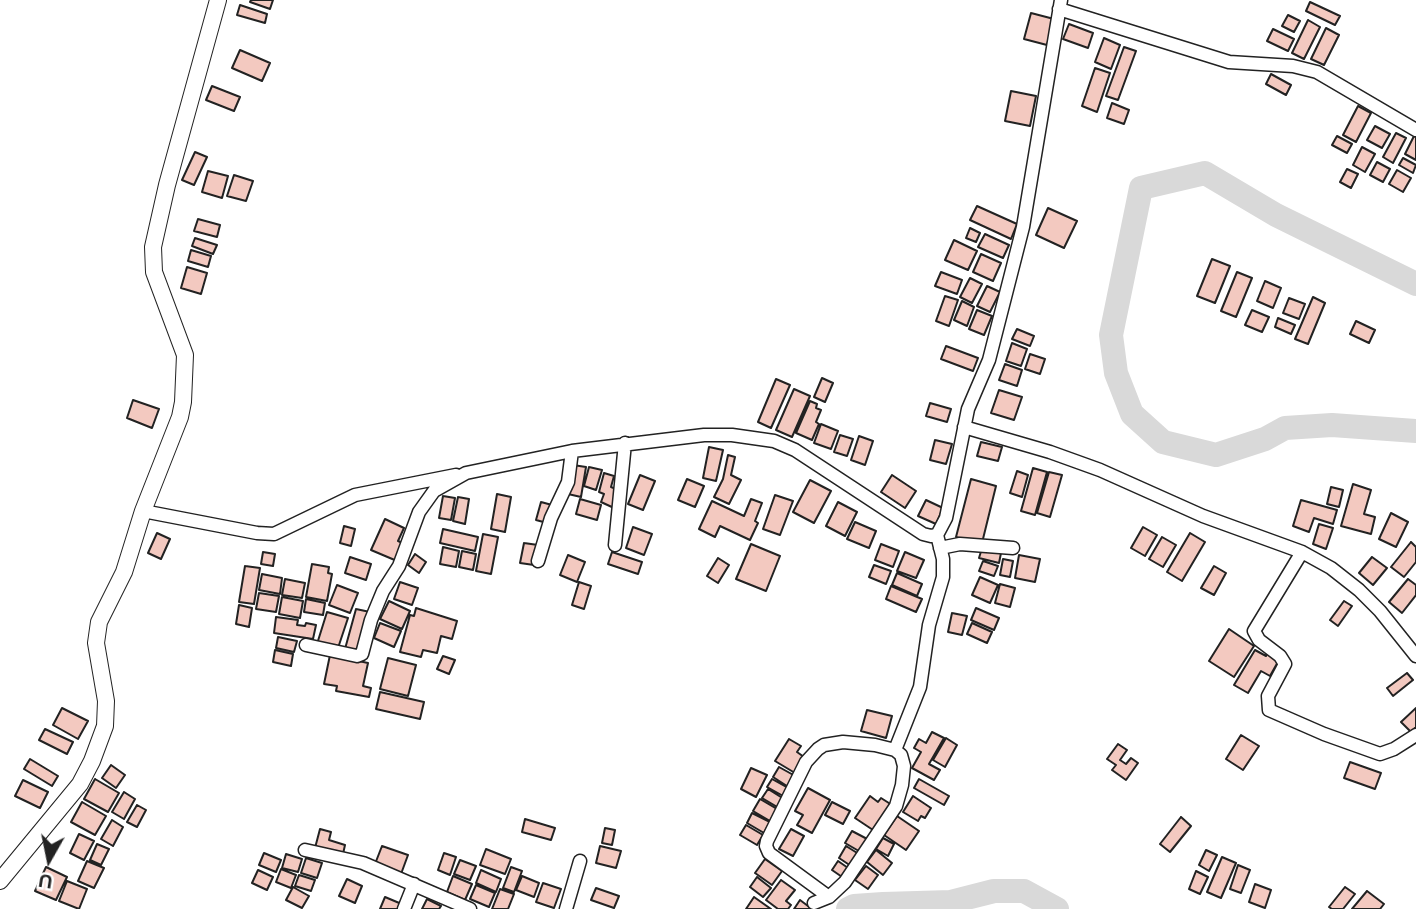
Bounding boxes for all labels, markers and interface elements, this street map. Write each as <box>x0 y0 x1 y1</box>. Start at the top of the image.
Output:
north arrow <box>14 825 84 895</box>
text: U <box>37 870 54 893</box>

